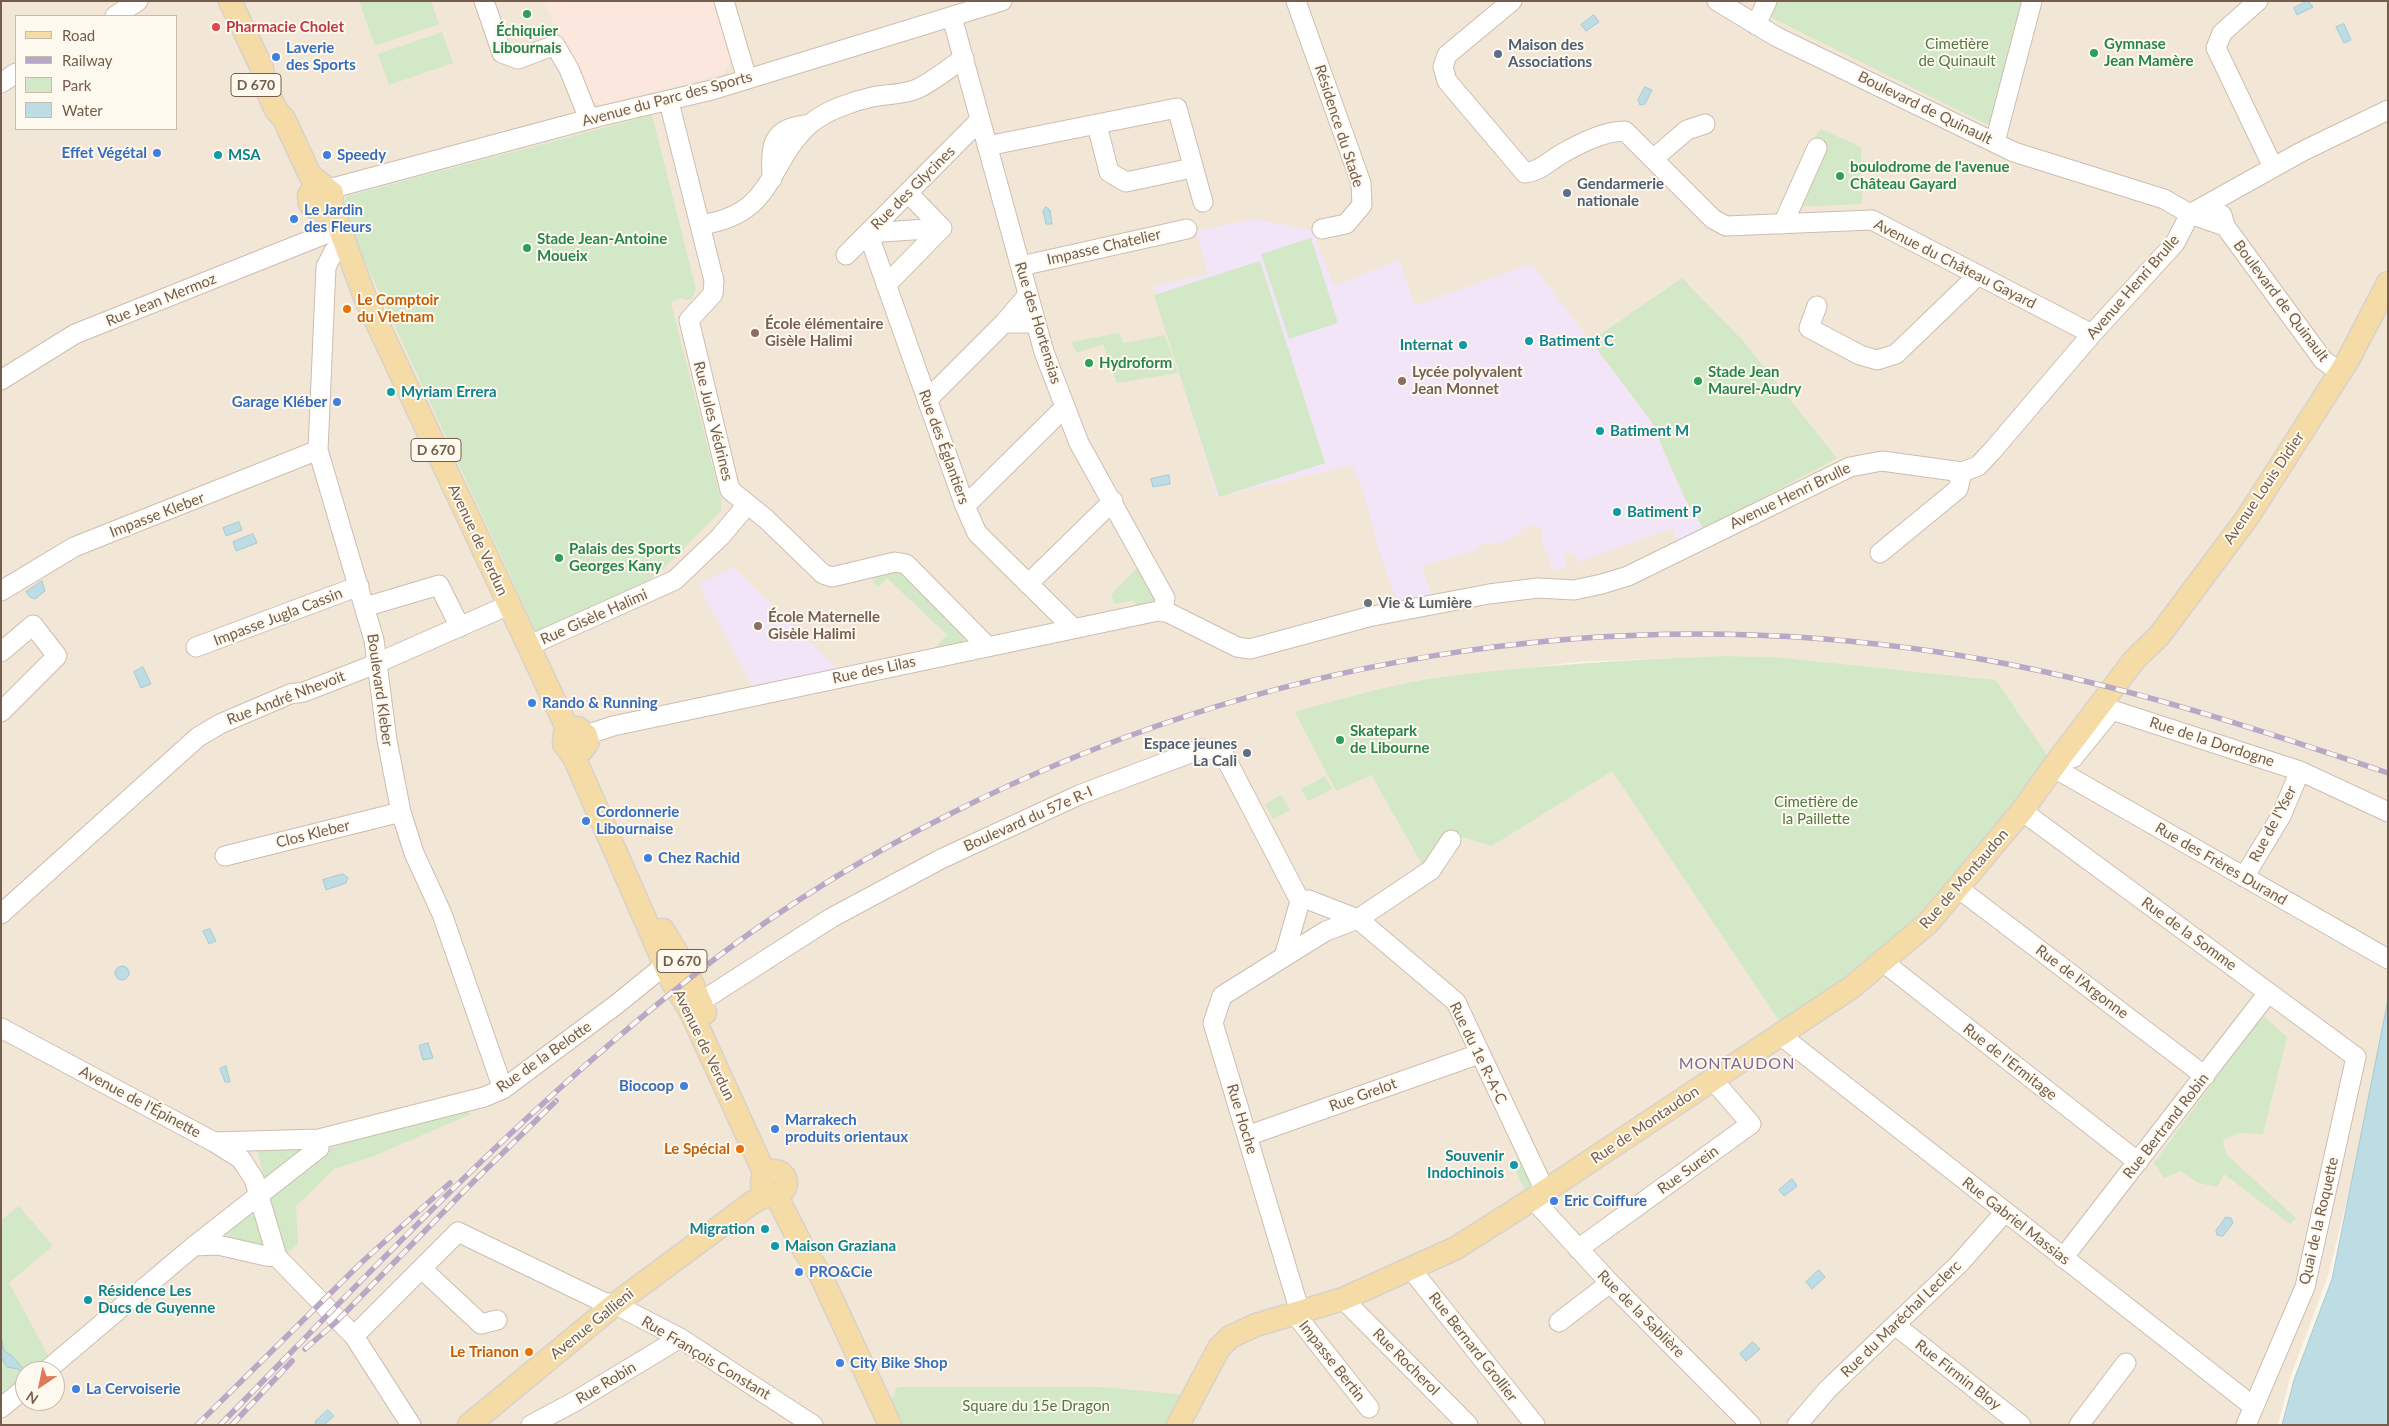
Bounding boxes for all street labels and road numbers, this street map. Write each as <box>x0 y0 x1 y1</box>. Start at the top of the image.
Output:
street label: Résidence du Stade <box>1311 62 1367 190</box>
street label: Avenue du Parc des Sports <box>580 68 754 130</box>
street label: Boulevard de Quinault <box>1855 68 1995 148</box>
road number: D 670 <box>231 74 281 96</box>
street label: Rue des Glycines <box>867 142 959 234</box>
street label: Avenue du Château Gayard <box>1871 215 2039 313</box>
street label: Impasse Chatelier <box>1045 225 1163 269</box>
street label: Avenue Henri Brulle <box>2083 231 2183 343</box>
street label: Boulevard de Quinault <box>2229 237 2333 365</box>
street label: Rue des Hortensias <box>1011 260 1065 386</box>
street label: Rue Jean Mermoz <box>103 270 219 330</box>
street label: Rue Jules Védrines <box>689 359 737 483</box>
street label: Rue des Églantiers <box>915 387 973 507</box>
street label: Avenue Louis Didier <box>2220 428 2308 548</box>
road number: D 670 <box>411 438 461 462</box>
street label: Avenue Henri Brulle <box>1727 459 1853 533</box>
street label: Avenue de Verdun <box>444 481 512 599</box>
street label: Impasse Kleber <box>107 489 207 541</box>
street label: Impasse Jugla Cassin <box>211 584 345 650</box>
street label: Rue Gisèle Halimi <box>538 585 650 649</box>
street label: Boulevard Kleber <box>363 633 397 747</box>
street label: Rue des Lilas <box>831 652 917 688</box>
street label: Rue André Nhevoit <box>224 667 348 729</box>
street label: Rue de la Dordogne <box>2147 713 2277 771</box>
street label: Boulevard du 57e R-I <box>961 782 1095 856</box>
street label: Rue de l'Yser <box>2245 783 2301 865</box>
street label: Clos Kleber <box>274 816 352 852</box>
street label: Rue des Frères Durand <box>2152 819 2290 909</box>
street label: Rue de Montaudon <box>1916 825 2012 933</box>
street label: Rue de la Somme <box>2138 893 2240 975</box>
street label: Rue de l'Argonne <box>2032 941 2132 1023</box>
road number: D 670 <box>657 949 707 972</box>
street label: Avenue de Verdun <box>669 987 739 1103</box>
street label: Rue du 1e R-A-C <box>1446 999 1510 1107</box>
street label: Rue de la Belotte <box>493 1018 595 1096</box>
street label: Rue de l'Ermitage <box>1959 1020 2061 1104</box>
street label: Avenue de l'Épinette <box>76 1062 204 1142</box>
street label: Rue Bertrand Robin <box>2119 1070 2213 1182</box>
street label: Rue Grelot <box>1327 1075 1399 1115</box>
street label: Rue Hoche <box>1223 1082 1261 1156</box>
street label: Rue de Montaudon <box>1588 1082 1702 1168</box>
street label: Rue Surein <box>1654 1142 1722 1198</box>
street label: Quai de la Roquette <box>2296 1155 2342 1287</box>
street label: Rue Gabriel Massias <box>1958 1173 2074 1269</box>
street label: Rue du Maréchal Leclerc <box>1837 1257 1965 1381</box>
street label: Rue de la Sablière <box>1594 1267 1688 1361</box>
street label: Avenue Gallieni <box>547 1285 637 1363</box>
street label: Rue Bernard Grollier <box>1425 1289 1521 1405</box>
street label: Rue François Constant <box>638 1312 774 1404</box>
street label: Impasse Bertin <box>1295 1317 1369 1405</box>
street label: Rue Rocherol <box>1369 1325 1443 1399</box>
street label: Rue Firmin Bloy <box>1911 1336 2005 1414</box>
street label: Rue Robin <box>573 1358 639 1408</box>

